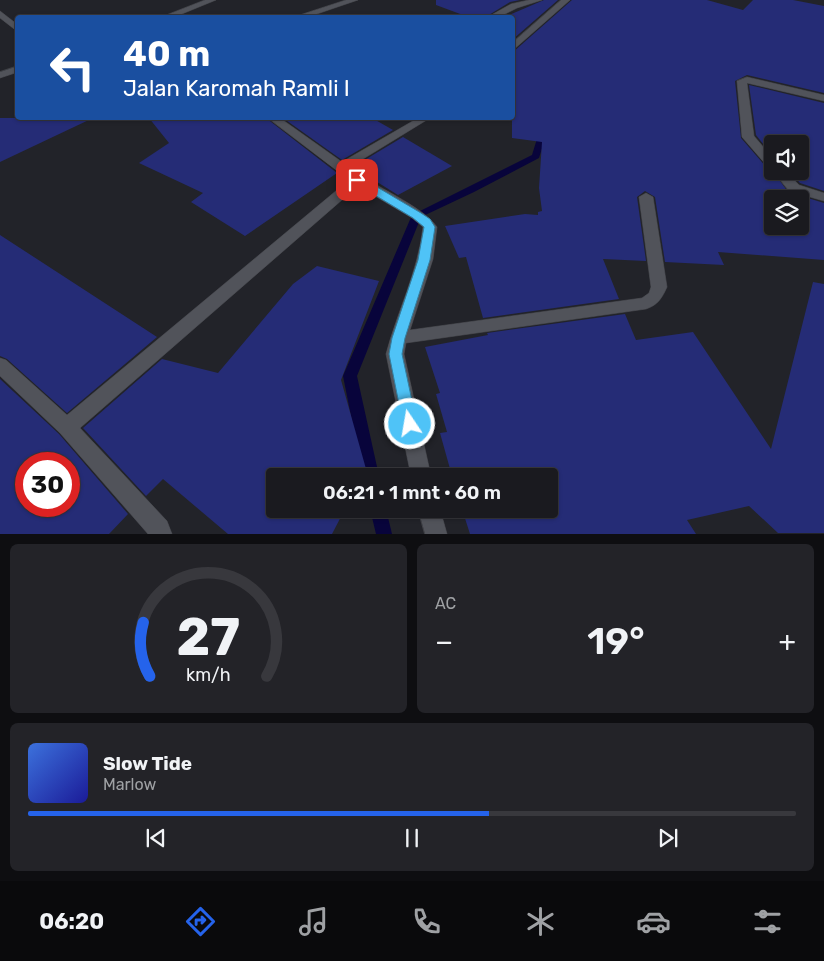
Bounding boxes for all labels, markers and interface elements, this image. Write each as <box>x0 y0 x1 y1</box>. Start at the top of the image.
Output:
text: 40 m <box>123 33 210 75</box>
icon: left <box>40 35 105 100</box>
text: Jalan Karomah Ramli I <box>123 75 350 102</box>
map controls <box>764 135 809 235</box>
button: sound <box>764 135 809 180</box>
pin <box>336 159 378 201</box>
icon: arrive <box>343 166 371 194</box>
button: layers <box>764 190 809 235</box>
position arrow <box>383 397 435 449</box>
speed limit sign: 30 <box>15 452 80 517</box>
text: 06:21 · 1 mnt · 60 m <box>323 481 501 504</box>
text: AC <box>435 594 456 613</box>
text: 27 <box>177 606 240 668</box>
text: 19° <box>587 618 645 664</box>
text: − <box>435 625 453 658</box>
text: + <box>779 625 796 658</box>
text: km/h <box>186 664 231 685</box>
text: Slow Tide <box>103 752 192 775</box>
text: Marlow <box>103 775 156 794</box>
icon: previous <box>142 824 170 852</box>
icon: pause <box>398 824 426 852</box>
icon: next <box>654 824 682 852</box>
icon: directions <box>183 904 218 939</box>
icon: music <box>296 904 331 939</box>
icon: phone <box>409 904 444 939</box>
icon: climate <box>523 904 558 939</box>
icon: car <box>636 904 671 939</box>
icon: filters <box>750 904 785 939</box>
text: 06:20 <box>39 908 104 935</box>

